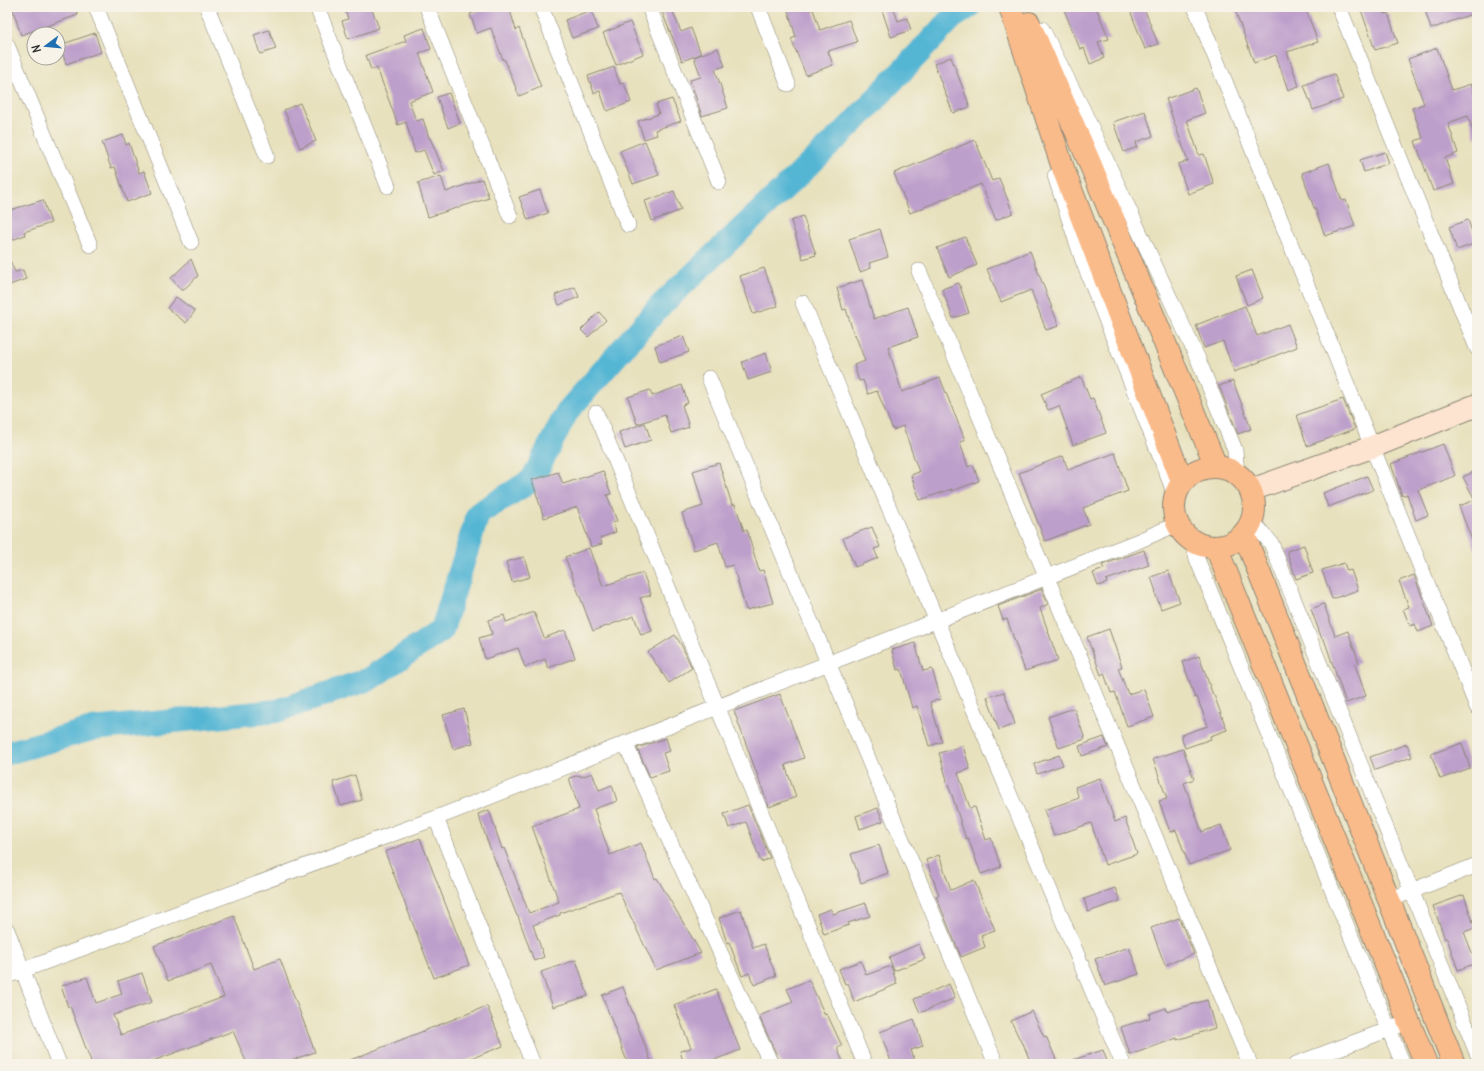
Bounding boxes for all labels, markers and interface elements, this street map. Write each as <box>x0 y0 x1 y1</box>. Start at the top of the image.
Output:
north arrow <box>26 26 66 66</box>
text: N <box>29 43 44 54</box>

